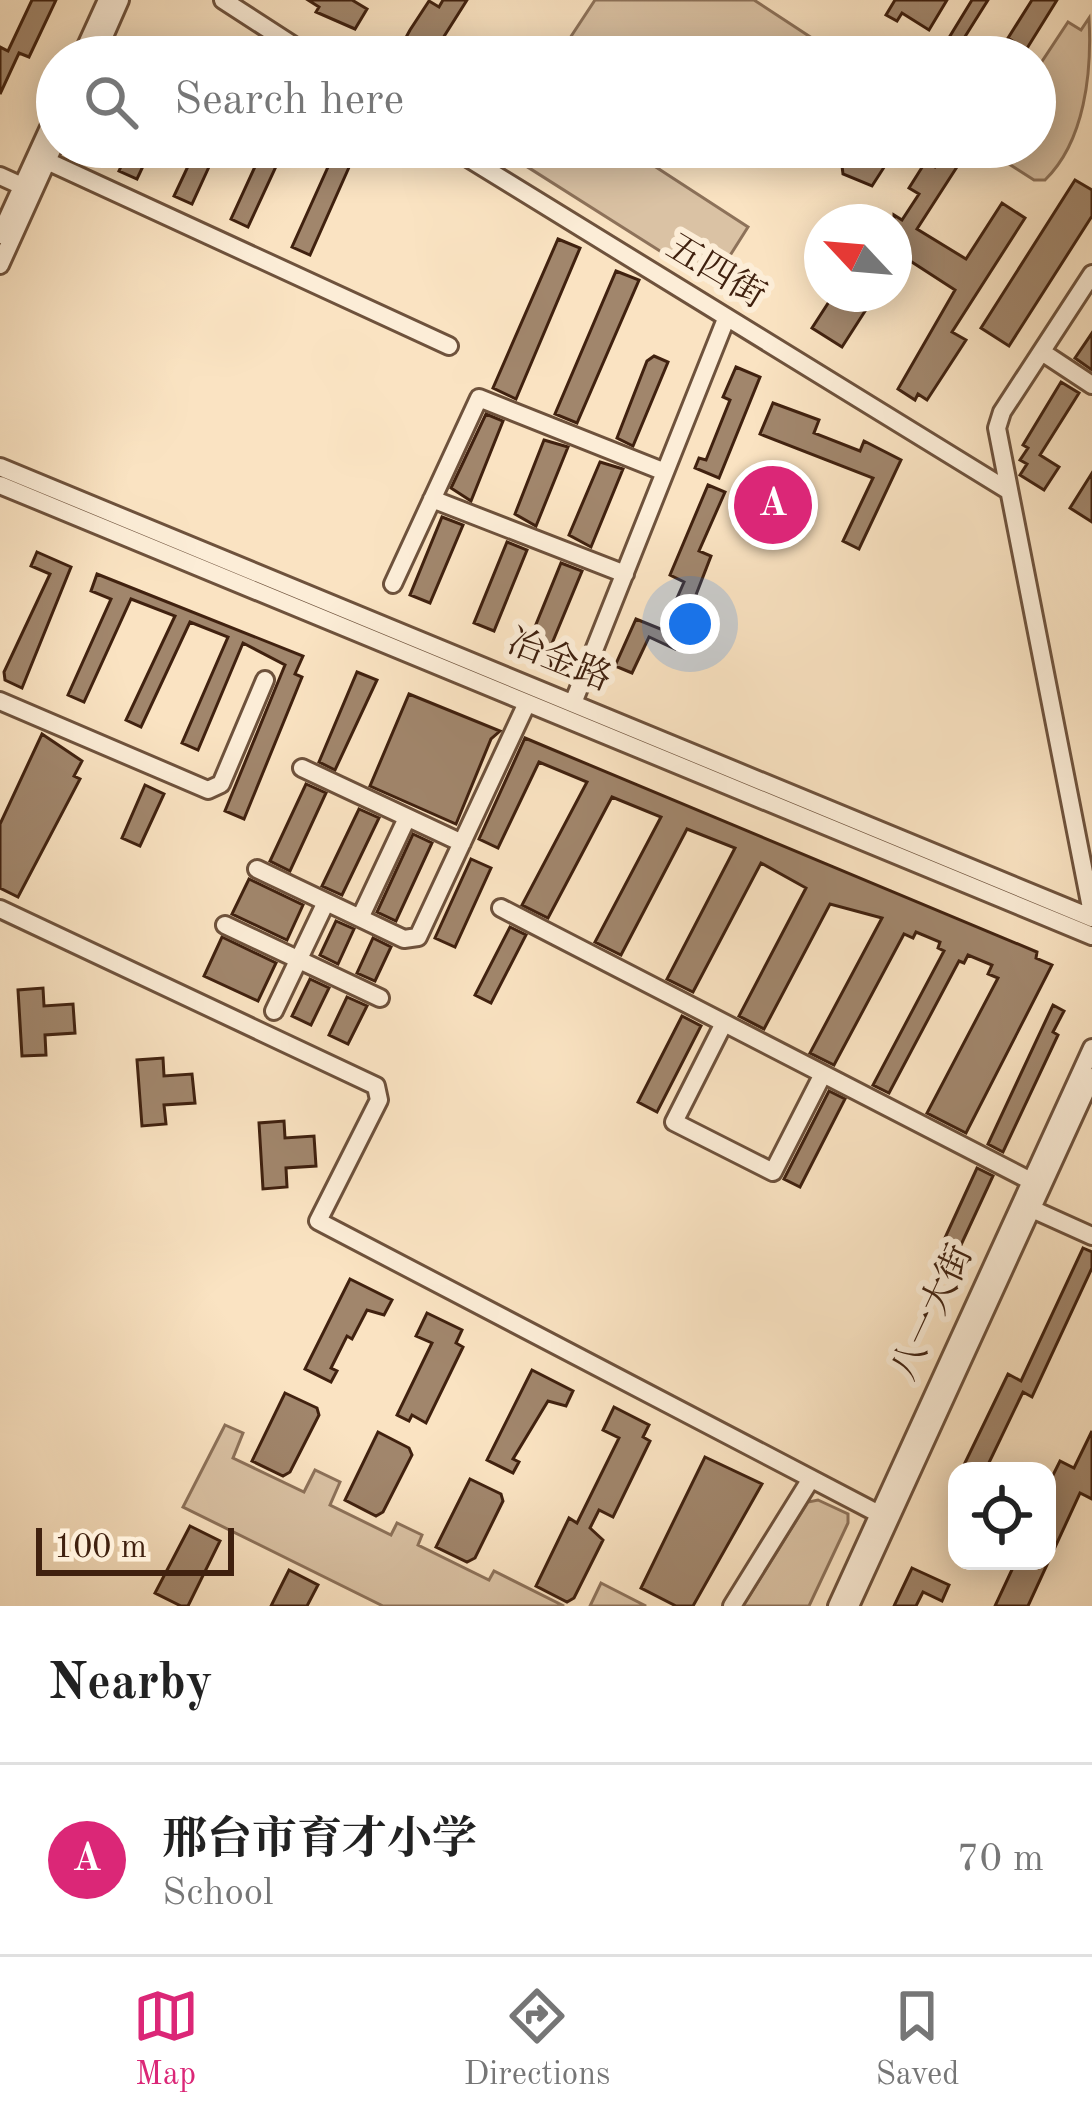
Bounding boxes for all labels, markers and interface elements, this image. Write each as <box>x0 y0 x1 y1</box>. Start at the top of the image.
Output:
search box <box>36 36 1056 168</box>
icon: search <box>78 69 144 135</box>
text: Search here <box>174 79 404 124</box>
north arrow <box>804 204 912 312</box>
street label: 五四街 <box>659 227 772 316</box>
pin: A <box>734 460 812 550</box>
your location <box>660 594 720 654</box>
street label: 冶金路 <box>502 621 617 699</box>
street label: 八一大街 <box>884 1238 981 1386</box>
map controls <box>948 1462 1056 1570</box>
button: locate <box>948 1462 1056 1570</box>
scale bar <box>36 1522 234 1575</box>
text: 100 m <box>54 1532 147 1565</box>
text: Nearby <box>48 1659 213 1710</box>
text: 邢台市育才小学 <box>162 1819 477 1864</box>
text: A <box>72 1840 102 1879</box>
text: 70 m <box>957 1840 1044 1879</box>
text: School <box>162 1874 274 1913</box>
tab: Map <box>133 1983 199 2096</box>
tab: Directions <box>464 1983 610 2096</box>
tab: Saved <box>875 1983 959 2096</box>

